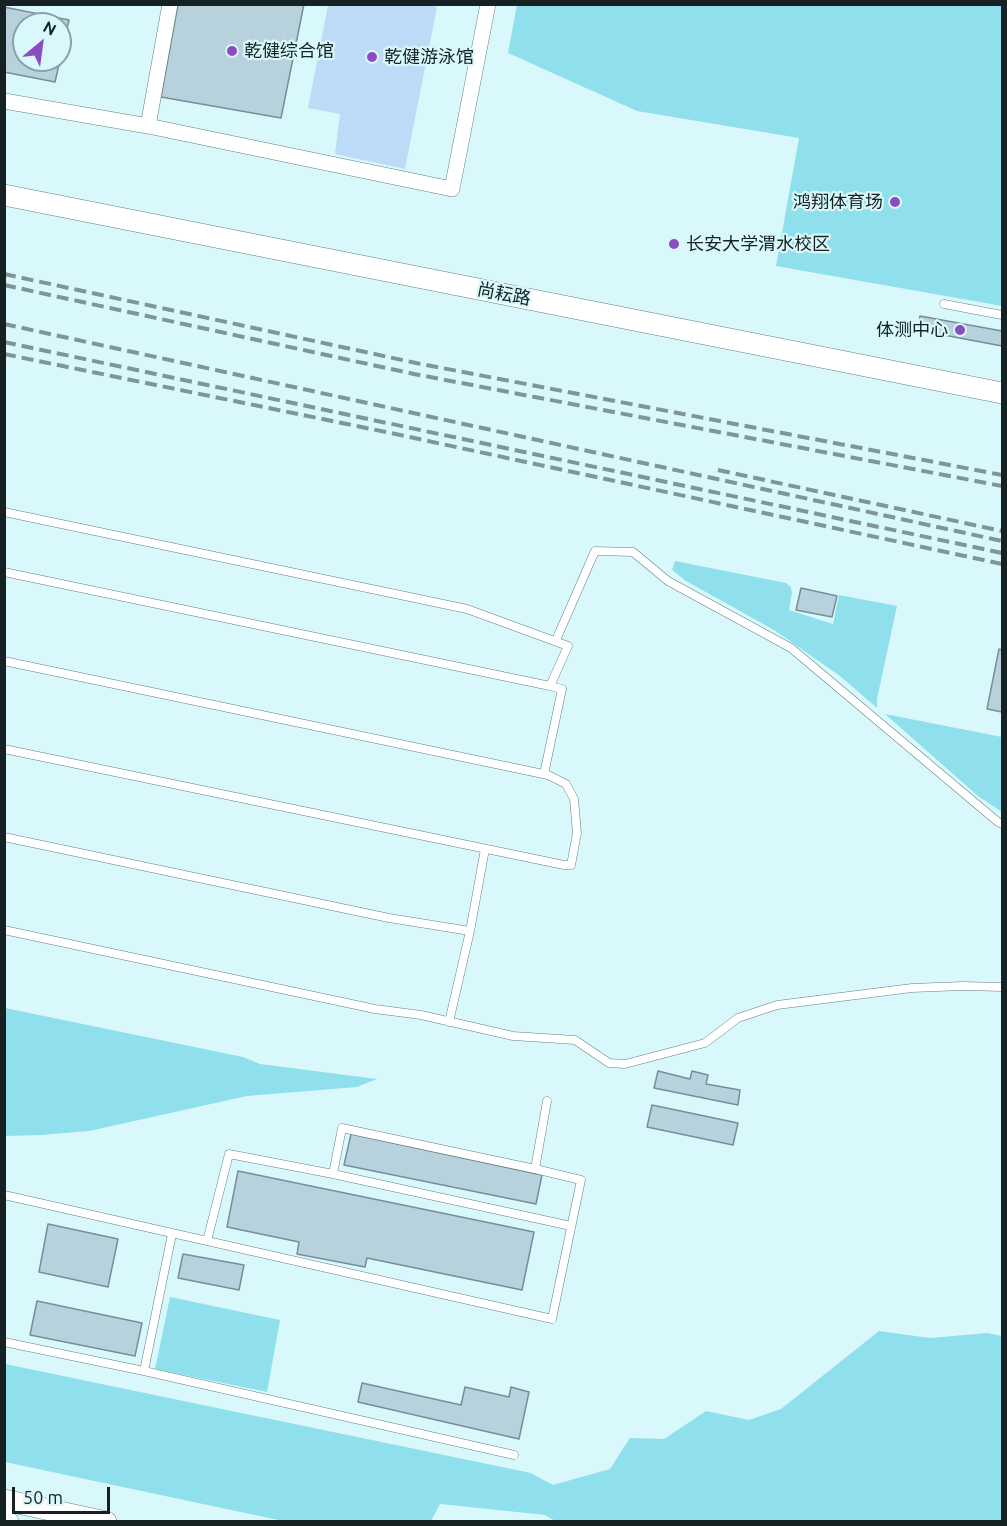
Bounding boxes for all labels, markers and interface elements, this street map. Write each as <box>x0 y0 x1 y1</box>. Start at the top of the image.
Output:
north arrow <box>12 12 72 72</box>
text: N <box>40 17 59 39</box>
place label: 乾健综合馆 <box>244 40 334 62</box>
marker: 乾健综合馆 <box>225 44 239 58</box>
place label: 乾健游泳馆 <box>384 46 474 68</box>
marker: 乾健游泳馆 <box>365 50 379 64</box>
place label: 鸿翔体育场 <box>793 191 883 213</box>
marker: 鸿翔体育场 <box>888 195 902 209</box>
place label: 长安大学渭水校区 <box>686 233 830 255</box>
marker: 长安大学渭水校区 <box>667 237 681 251</box>
street label: 尚耘路 <box>475 278 533 310</box>
place label: 体测中心 <box>876 319 948 341</box>
marker: 体测中心 <box>953 323 967 337</box>
scale bar <box>15 1475 112 1513</box>
text: 50 m <box>23 1487 63 1507</box>

